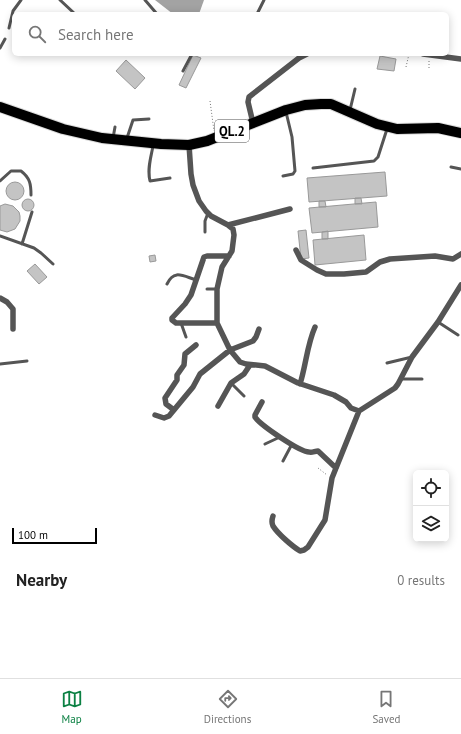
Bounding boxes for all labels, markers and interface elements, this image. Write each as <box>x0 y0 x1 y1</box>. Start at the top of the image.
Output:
search box <box>12 12 449 56</box>
icon: search <box>26 23 48 45</box>
text: Search here <box>58 25 134 44</box>
road number: QL.2 <box>215 120 249 142</box>
map controls <box>413 470 449 542</box>
button: locate <box>413 470 449 506</box>
button: layers <box>413 506 449 542</box>
scale bar <box>12 526 97 545</box>
text: 100 m <box>18 528 48 542</box>
text: Nearby <box>16 569 67 591</box>
text: 0 results <box>397 572 445 589</box>
tab: Map <box>61 688 83 726</box>
tab: Directions <box>204 688 251 726</box>
tab: Saved <box>372 688 400 726</box>

